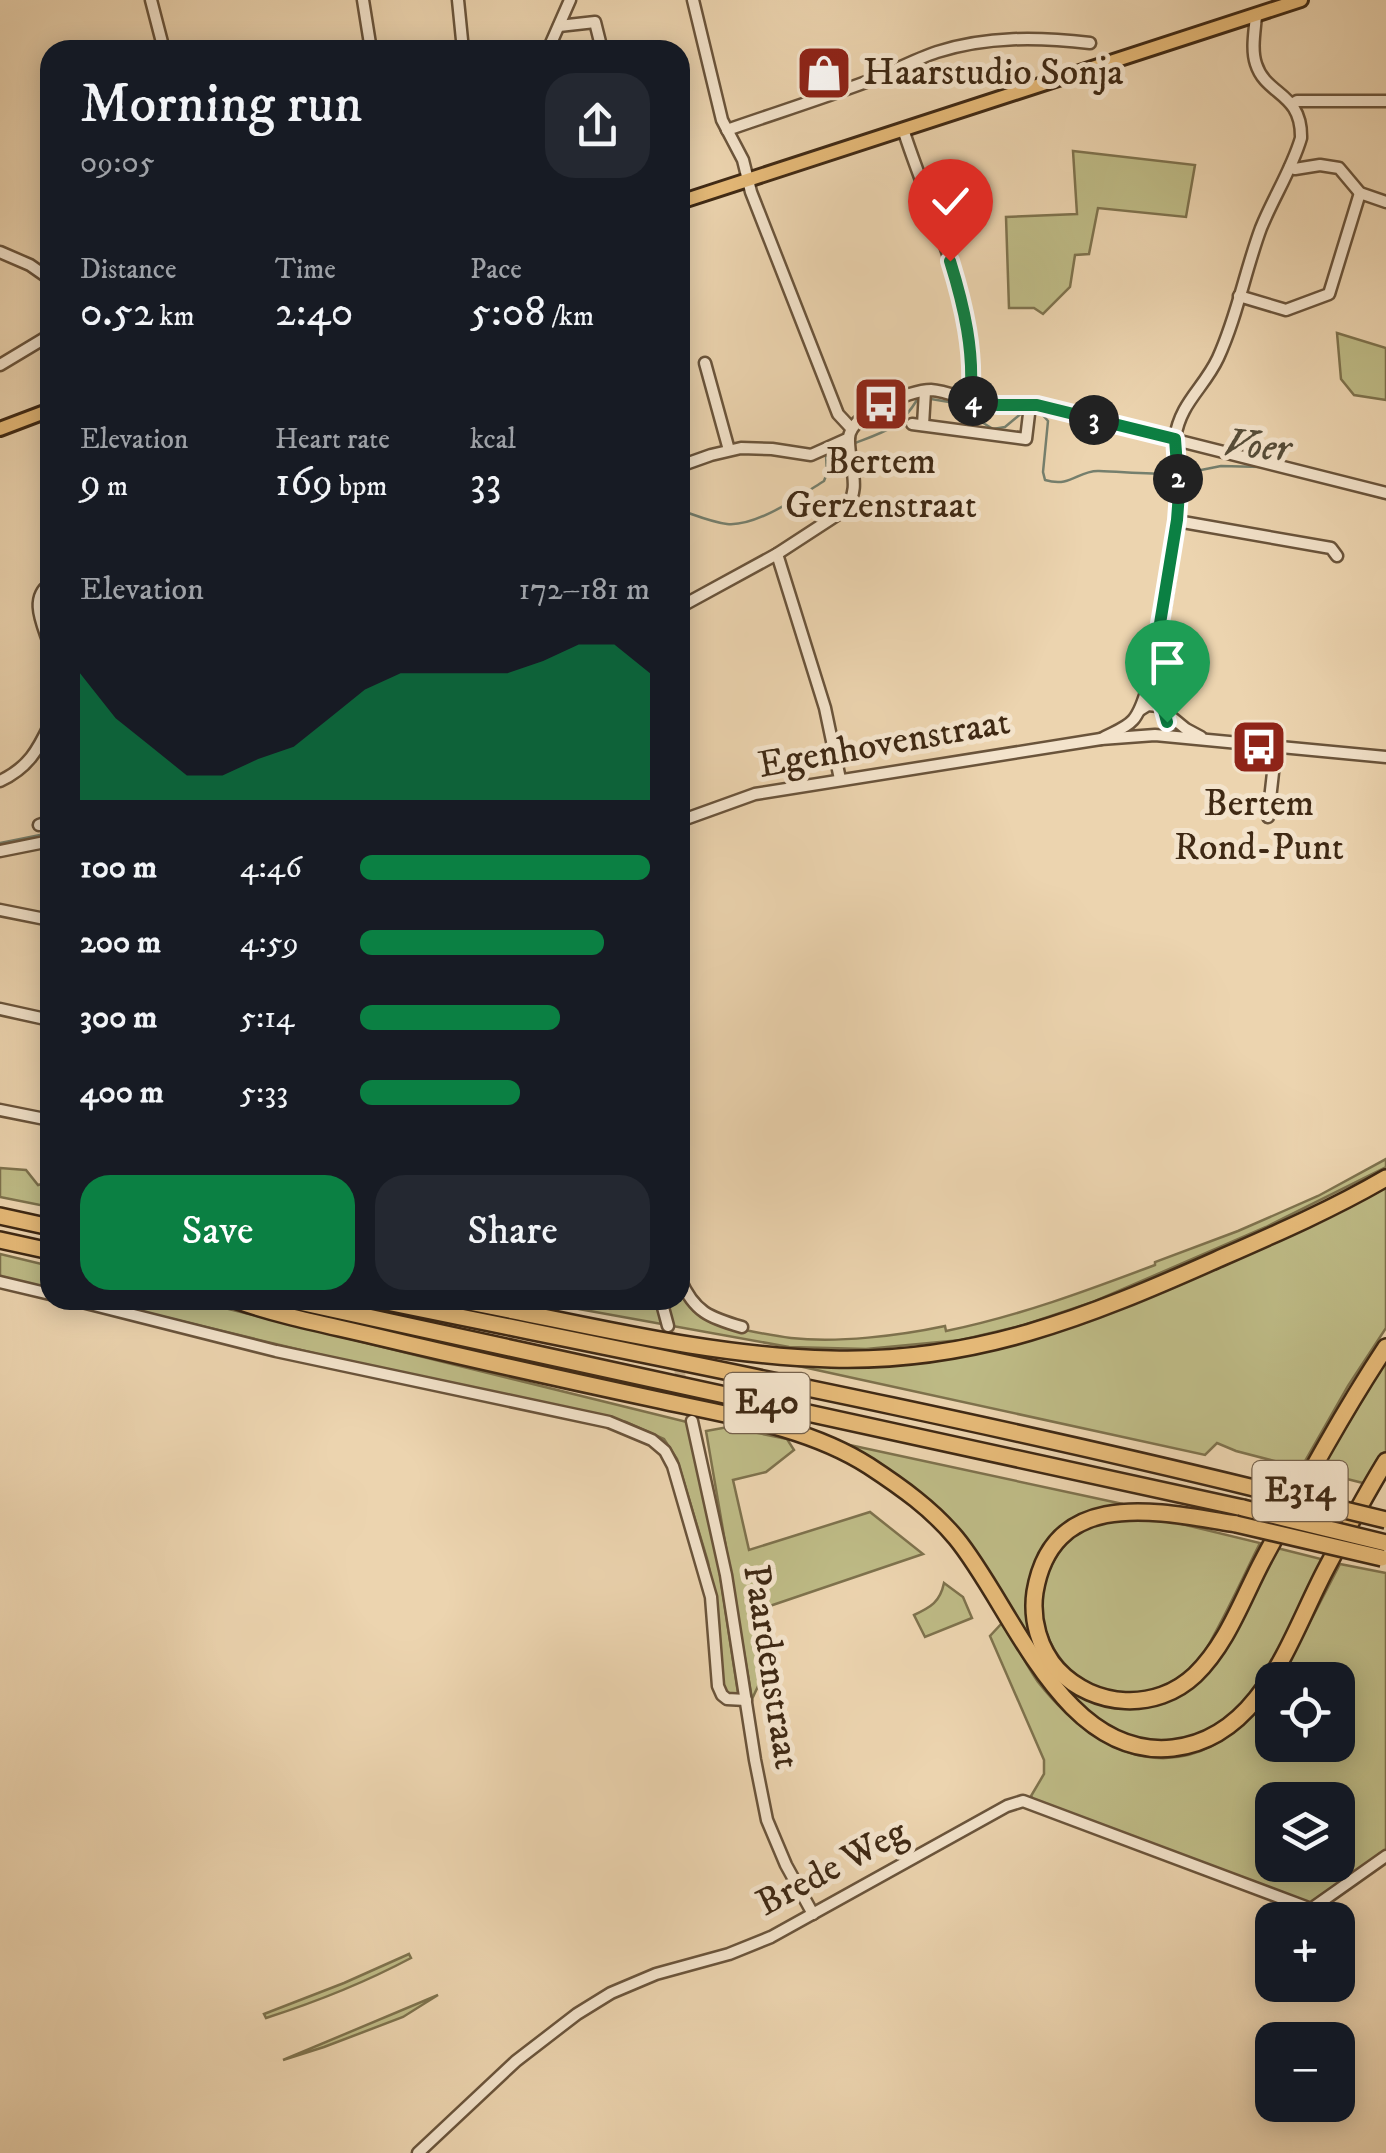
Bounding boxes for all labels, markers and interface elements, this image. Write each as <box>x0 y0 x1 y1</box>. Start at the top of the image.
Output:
shop icon: Haarstudio Sonja <box>794 43 854 103</box>
place label: Haarstudio Sonja <box>863 49 1124 97</box>
text: Morning run <box>80 71 362 140</box>
button: share <box>545 73 650 178</box>
text: 09:05 <box>80 143 155 183</box>
pin <box>908 159 993 262</box>
icon: check <box>923 174 978 229</box>
text: Distance <box>80 252 176 287</box>
text: Time <box>275 252 336 287</box>
text: Pace <box>470 252 522 287</box>
text: 0.52 <box>80 287 154 339</box>
text: 2:40 <box>275 287 353 339</box>
text: 5:08 <box>470 287 545 339</box>
text: km <box>154 299 194 334</box>
text: /km <box>545 299 594 334</box>
bus stop icon: Bertem Gerzenstraat <box>851 374 911 434</box>
pin: 4 <box>948 376 998 426</box>
text: 4 <box>965 383 981 418</box>
pin: 3 <box>1069 395 1119 445</box>
text: 3 <box>1089 402 1099 437</box>
water label: Voer <box>1222 419 1295 475</box>
text: Elevation <box>80 422 188 457</box>
text: Heart rate <box>275 422 390 457</box>
text: kcal <box>470 422 516 457</box>
place label: Bertem Gerzenstraat <box>785 438 977 530</box>
pin: 2 <box>1153 454 1203 504</box>
text: 9 <box>80 457 101 509</box>
text: 169 <box>275 457 333 509</box>
text: 33 <box>470 457 501 509</box>
text: 2 <box>1171 461 1185 496</box>
text: m <box>101 469 128 504</box>
text: bpm <box>333 469 387 504</box>
text: Elevation <box>80 570 204 610</box>
text: 172–181 m <box>518 570 650 610</box>
pin <box>1125 620 1210 723</box>
icon: arrive <box>1140 635 1195 690</box>
street label: Egenhovenstraat <box>754 698 1014 790</box>
bus stop icon: Bertem Rond-Punt <box>1229 717 1289 777</box>
place label: Bertem Rond-Punt <box>1174 780 1344 872</box>
text: 100 m <box>80 848 157 888</box>
text: 4:46 <box>240 848 302 888</box>
text: 200 m <box>80 923 161 963</box>
text: 4:59 <box>240 923 299 963</box>
text: 300 m <box>80 998 157 1038</box>
text: 5:14 <box>240 998 294 1038</box>
text: 400 m <box>80 1073 164 1113</box>
text: 5:33 <box>240 1073 288 1113</box>
button: Save <box>80 1175 355 1290</box>
button: Share <box>375 1175 650 1290</box>
road number: E40 <box>724 1373 810 1433</box>
road number: E314 <box>1252 1461 1348 1521</box>
street label: Paardenstraat <box>731 1561 811 1773</box>
map controls <box>1255 1662 1355 2122</box>
button: locate <box>1255 1662 1355 1762</box>
button: layers <box>1255 1782 1355 1882</box>
street label: Brede Weg <box>748 1808 916 1928</box>
button: + <box>1255 1902 1355 2002</box>
button: − <box>1255 2022 1355 2122</box>

